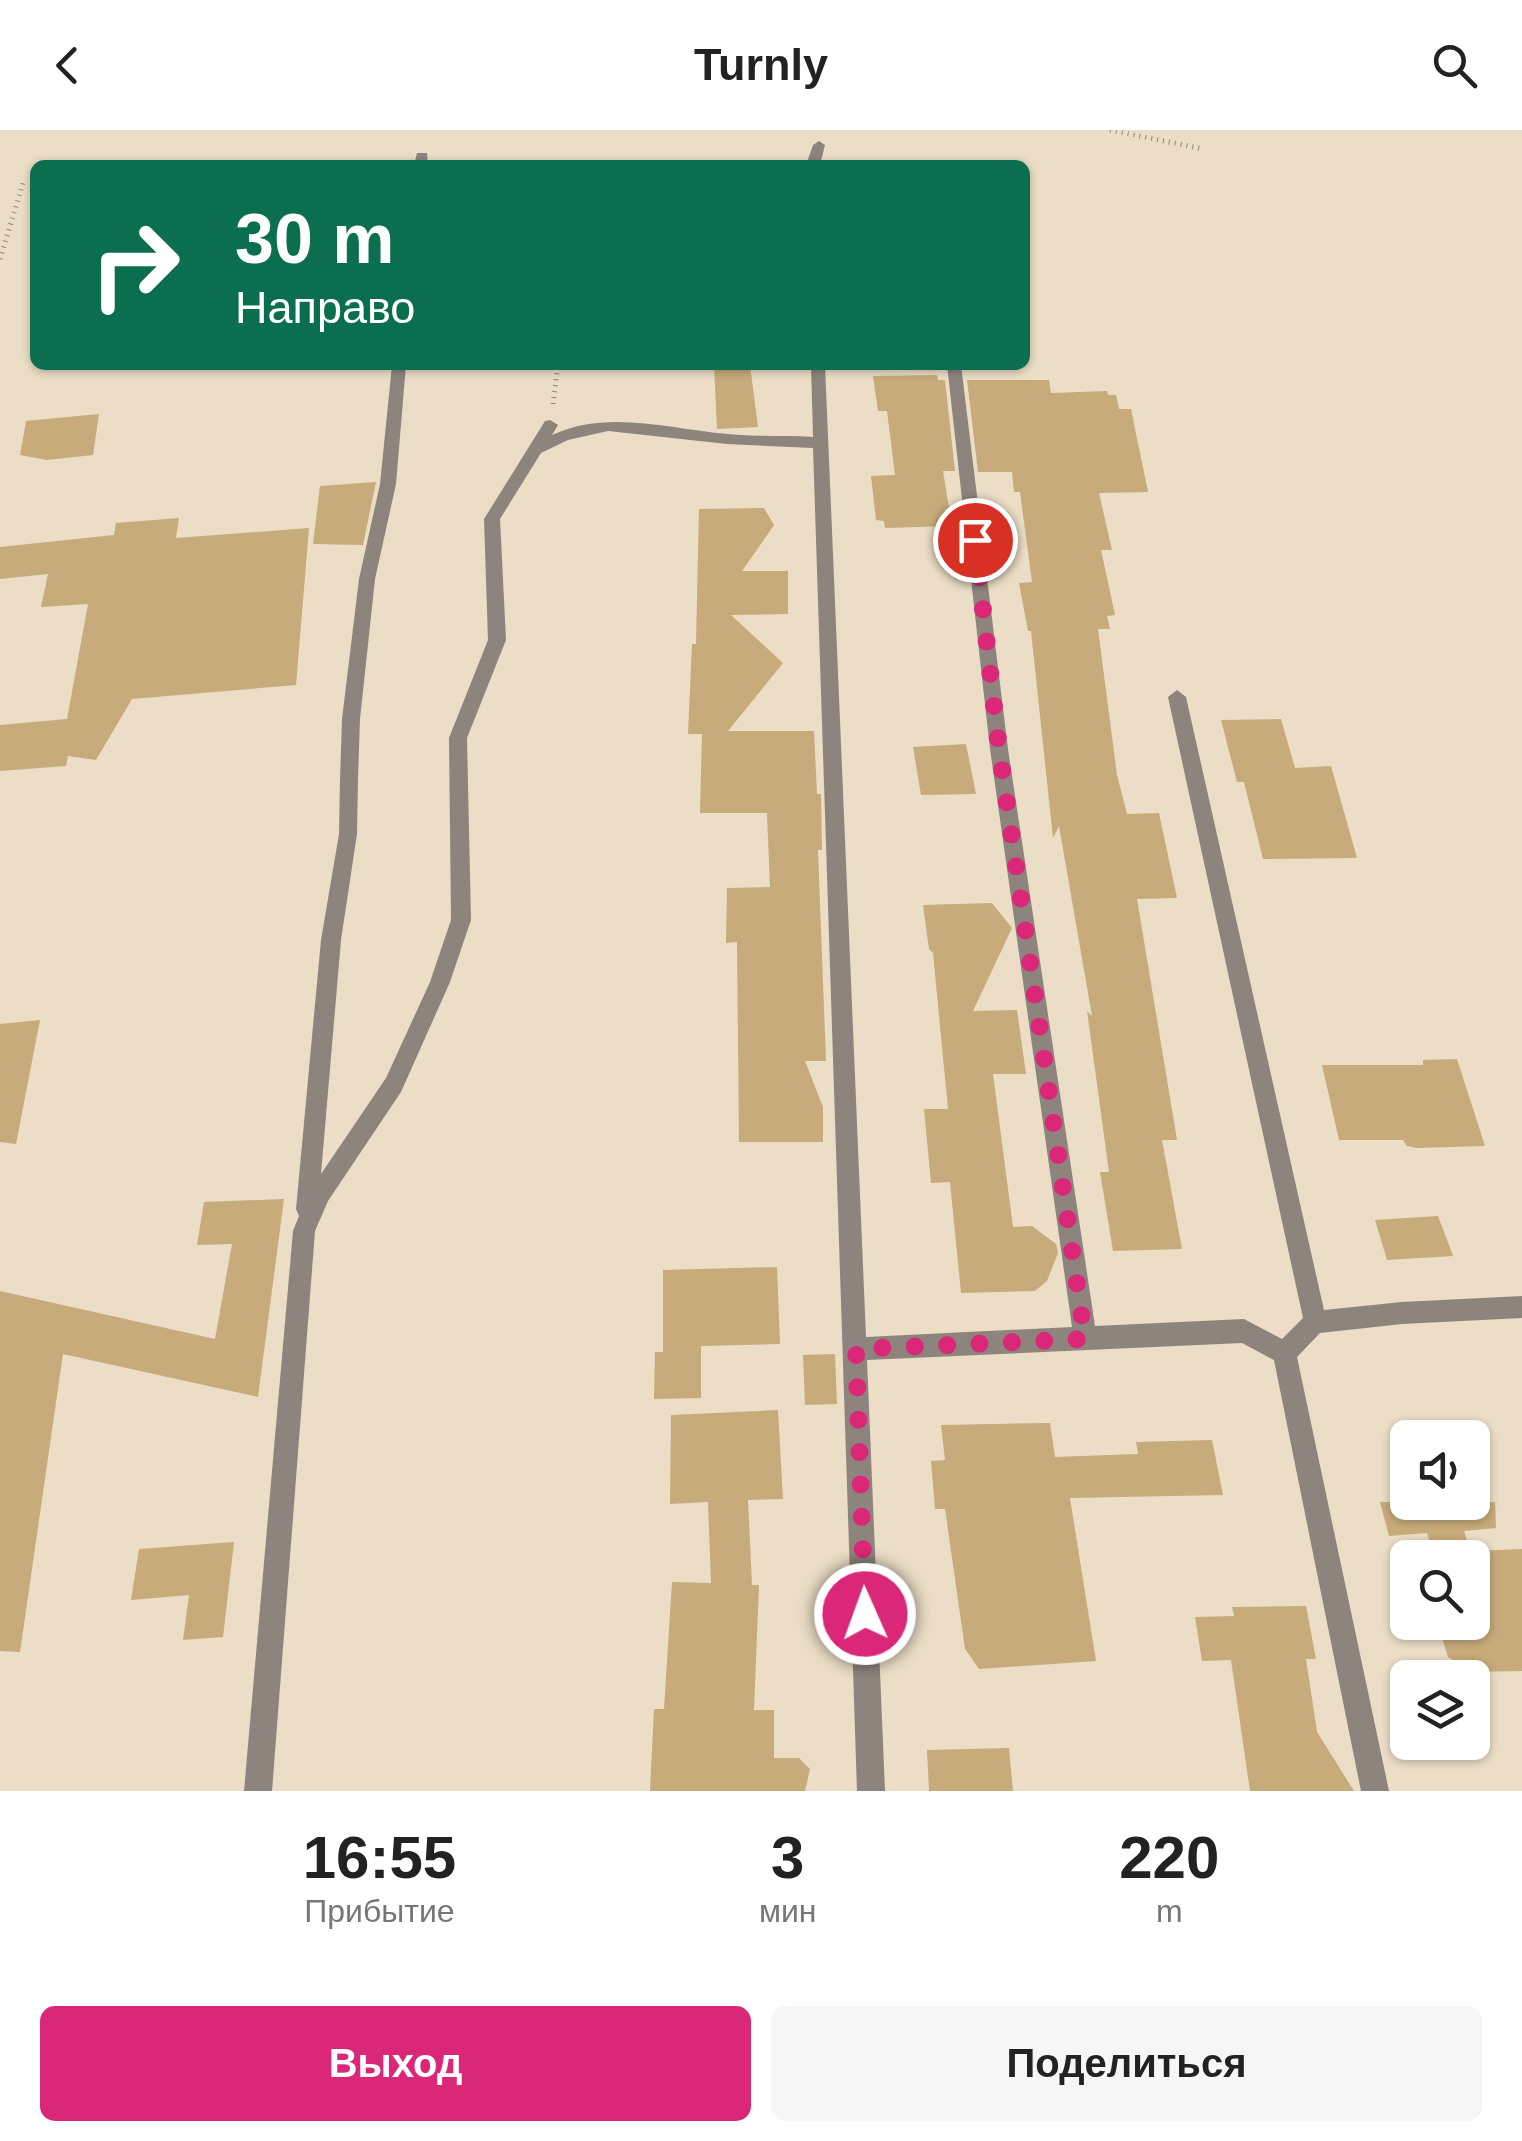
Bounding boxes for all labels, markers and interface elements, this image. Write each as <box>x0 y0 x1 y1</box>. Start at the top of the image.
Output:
icon: back <box>40 38 95 93</box>
icon: search <box>1427 38 1482 93</box>
text: Turnly <box>694 39 828 90</box>
icon: right <box>70 200 200 330</box>
text: 30 m <box>235 200 395 278</box>
text: Направо <box>235 282 415 333</box>
pin <box>933 498 1018 583</box>
icon: arrive <box>948 513 1003 568</box>
map controls <box>1390 1420 1490 1760</box>
button: sound <box>1390 1420 1490 1520</box>
button: search <box>1390 1540 1490 1640</box>
position arrow <box>813 1562 917 1666</box>
button: layers <box>1390 1660 1490 1760</box>
text: 16:55 <box>303 1824 456 1891</box>
text: 3 <box>771 1824 804 1891</box>
text: 220 <box>1119 1824 1219 1891</box>
text: Прибытие <box>304 1893 455 1929</box>
text: мин <box>759 1893 816 1929</box>
text: m <box>1156 1893 1183 1929</box>
button: Выход <box>40 2006 751 2121</box>
button: Поделиться <box>771 2006 1482 2121</box>

